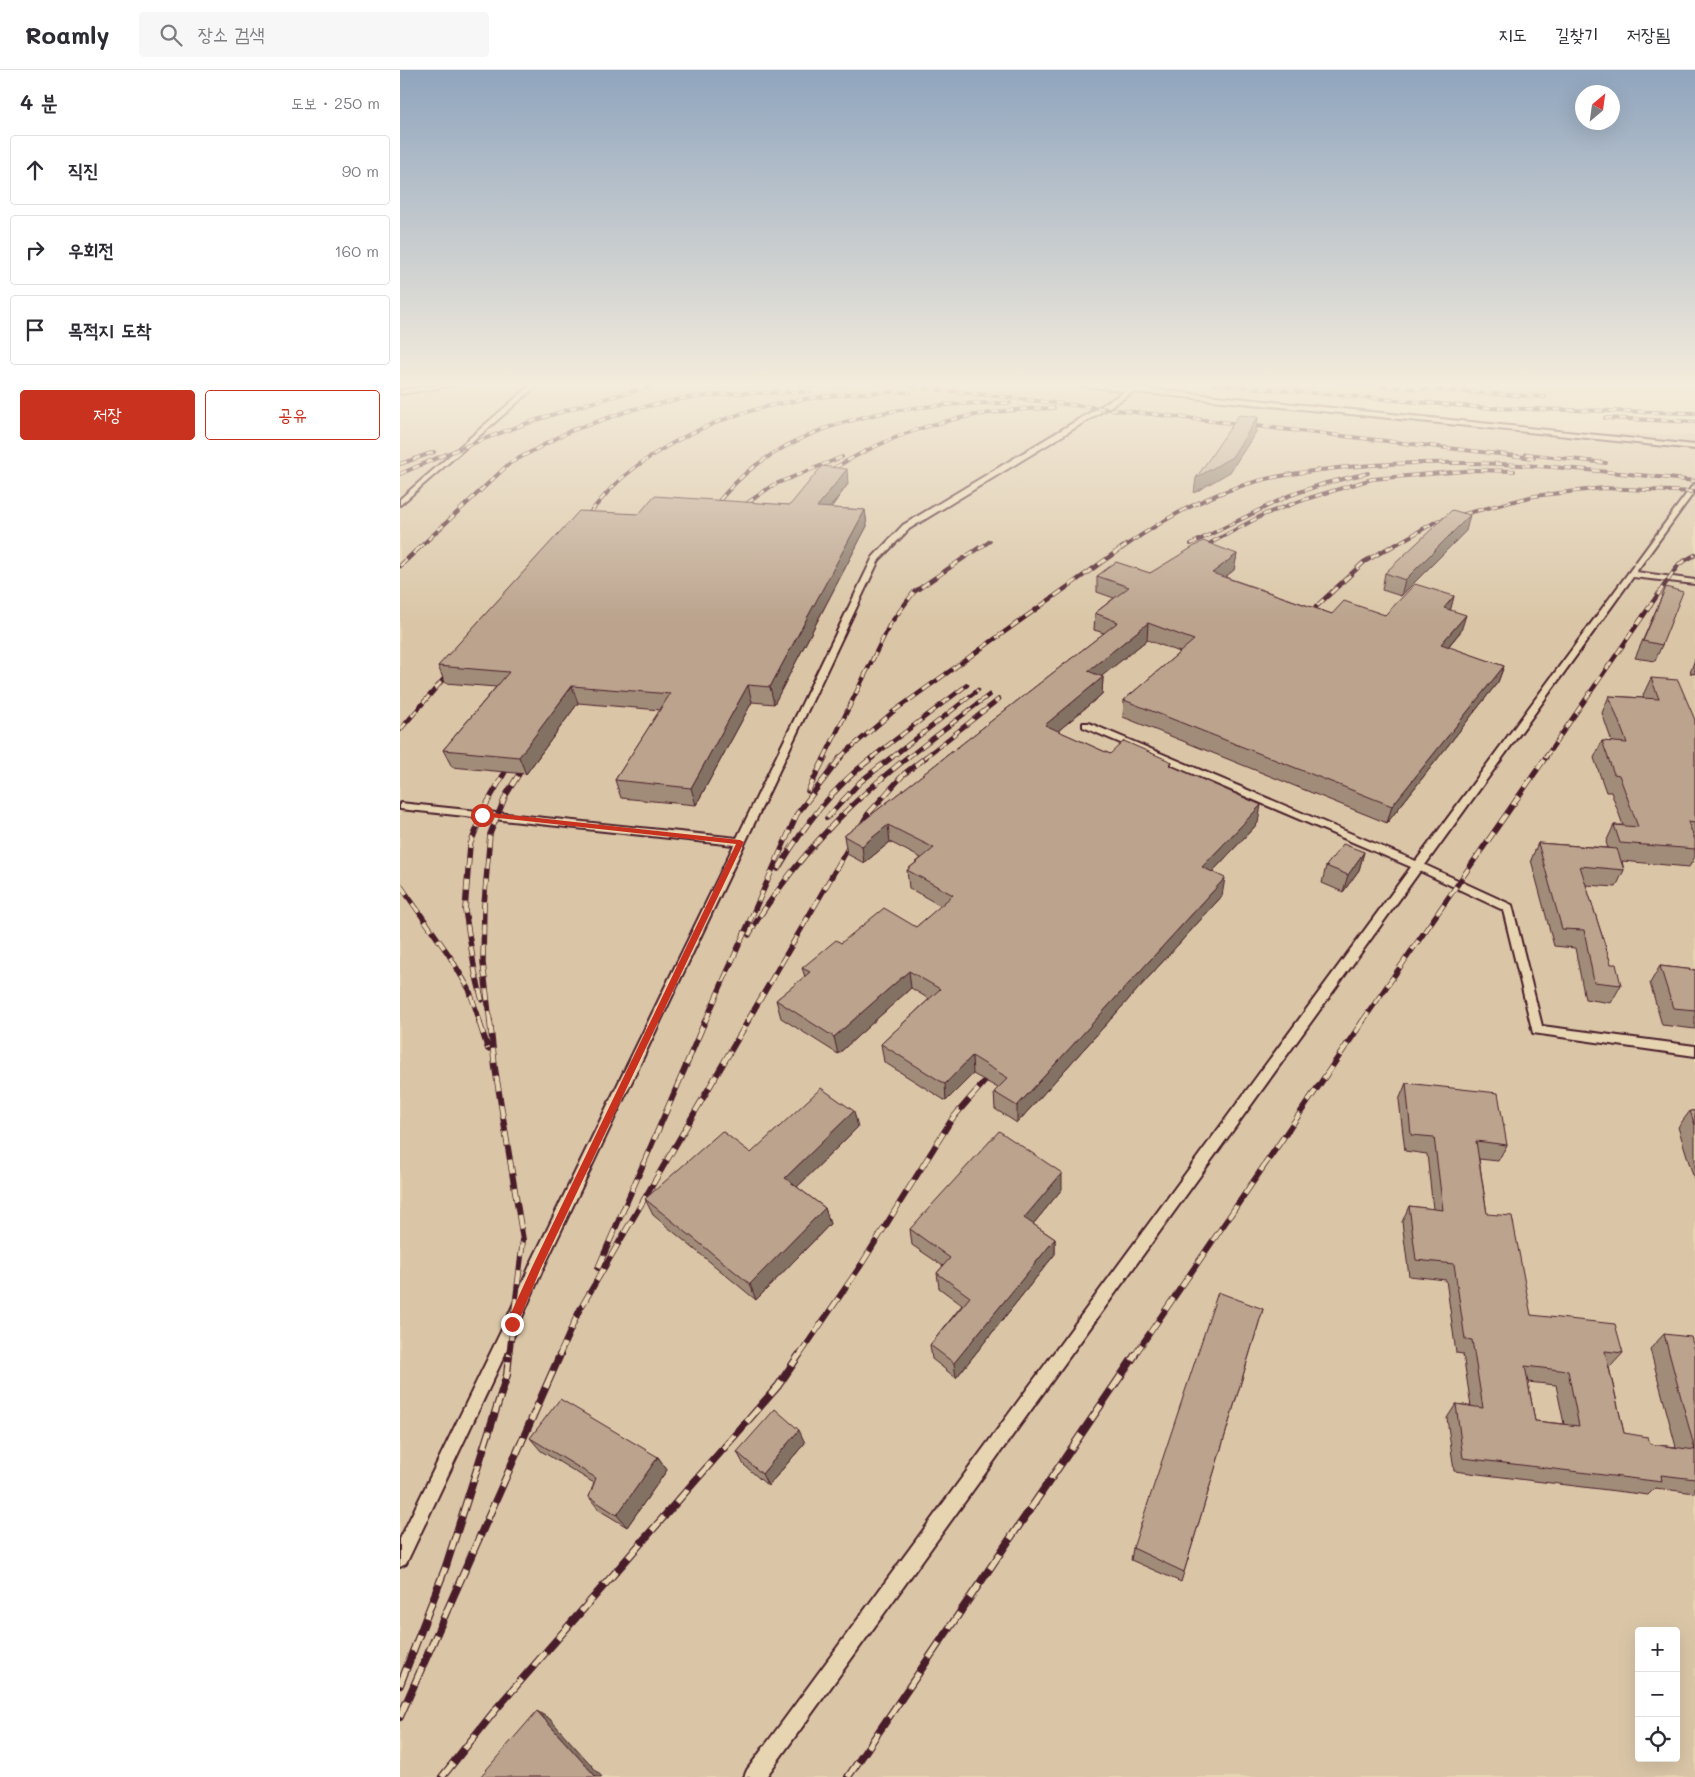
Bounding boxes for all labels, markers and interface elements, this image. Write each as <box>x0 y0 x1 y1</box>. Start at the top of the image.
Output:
search box <box>139 12 489 57</box>
text: Roamly <box>25 19 109 50</box>
icon: search <box>157 21 185 49</box>
text: 장소 검색 <box>197 21 265 46</box>
text: 지도 <box>1498 22 1527 46</box>
text: 길찾기 <box>1555 22 1599 46</box>
text: 저장됨 <box>1627 22 1670 46</box>
north arrow <box>1575 85 1620 130</box>
text: 4 분 <box>20 88 58 115</box>
text: 도보 · 250 m <box>291 92 380 113</box>
icon: ahead <box>21 156 49 184</box>
text: 직진 <box>68 157 99 182</box>
text: 90 m <box>342 160 379 181</box>
icon: right <box>21 236 49 264</box>
text: 우회전 <box>68 237 114 262</box>
text: 160 m <box>334 240 379 261</box>
icon: arrive <box>21 316 49 344</box>
text: 목적지 도착 <box>68 317 151 342</box>
button: 저장 <box>20 390 195 440</box>
button: 공유 <box>205 390 380 440</box>
route start <box>471 804 494 827</box>
route end <box>501 1313 524 1336</box>
map controls <box>1635 1627 1680 1762</box>
button: + <box>1635 1627 1680 1672</box>
button: − <box>1635 1672 1680 1717</box>
button: locate <box>1635 1717 1680 1762</box>

